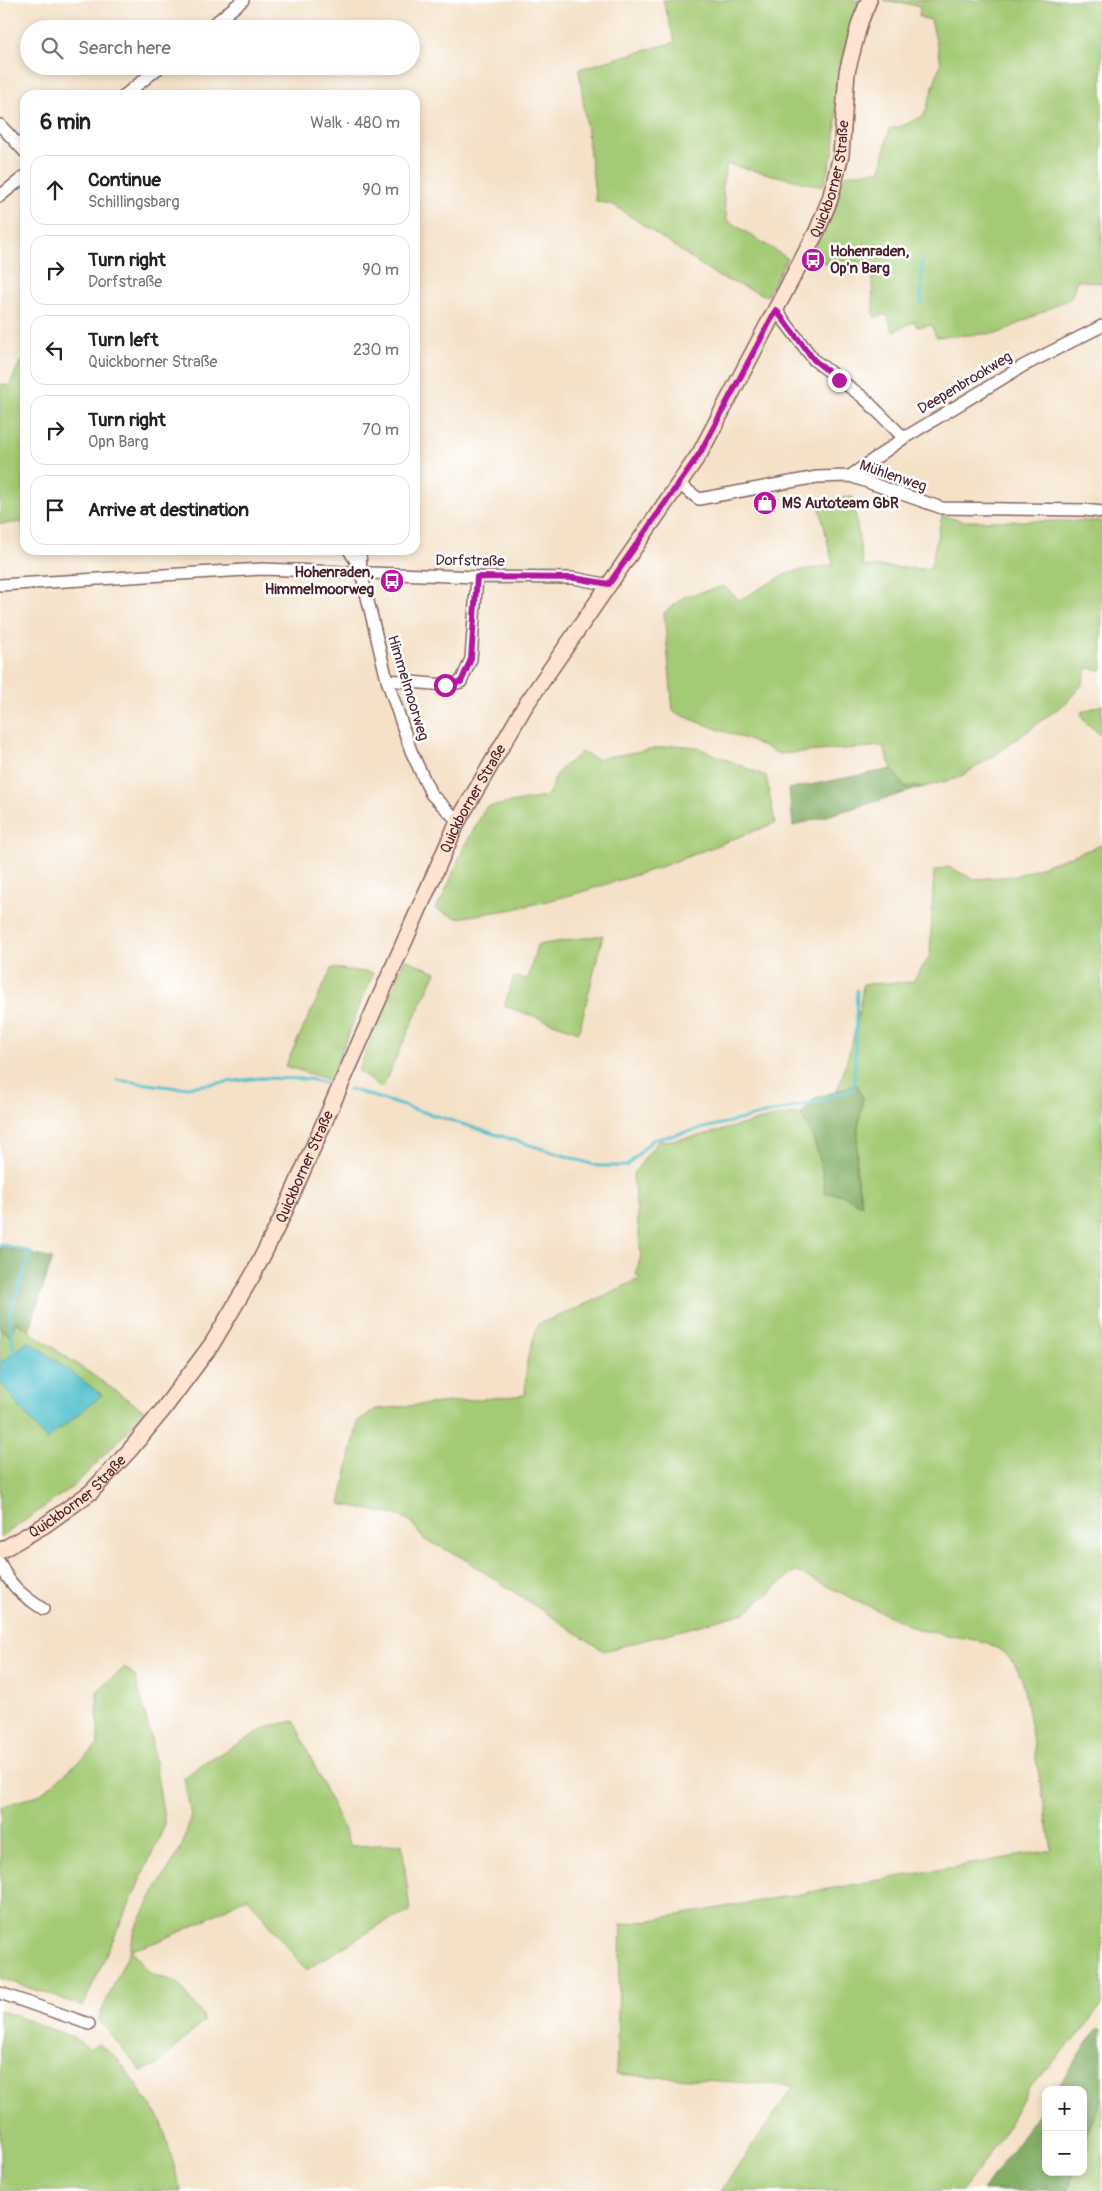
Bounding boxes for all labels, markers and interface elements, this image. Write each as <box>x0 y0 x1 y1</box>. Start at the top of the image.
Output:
search box <box>20 20 420 75</box>
icon: search <box>38 34 66 62</box>
text: Search here <box>78 36 171 60</box>
text: 6 min <box>40 109 91 136</box>
text: Walk · 480 m <box>310 113 400 133</box>
street label: Quickborner Straße <box>805 119 853 241</box>
text: Continue <box>88 168 161 192</box>
icon: ahead <box>41 176 69 204</box>
text: 90 m <box>362 180 399 200</box>
text: Schillingsbarg <box>88 192 180 212</box>
place label: Hohenraden, Op'n Barg <box>830 242 910 278</box>
bus stop icon: Hohenraden, Op'n Barg <box>800 247 826 273</box>
text: Turn right <box>88 248 166 272</box>
icon: right <box>41 256 69 284</box>
text: 90 m <box>362 260 399 280</box>
text: Dorfstraße <box>88 272 162 292</box>
text: Turn left <box>88 328 158 352</box>
icon: left <box>41 336 69 364</box>
text: 230 m <box>353 340 399 360</box>
street label: Deepenbrookweg <box>914 347 1016 419</box>
text: Quickborner Straße <box>88 352 217 372</box>
route end <box>828 369 851 392</box>
text: Turn right <box>88 408 166 432</box>
icon: right <box>41 416 69 444</box>
text: 70 m <box>362 420 399 440</box>
text: Opn Barg <box>88 432 149 452</box>
street label: Mühlenweg <box>857 456 929 496</box>
shop icon: MS Autoteam GbR <box>752 490 778 516</box>
place label: MS Autoteam GbR <box>782 494 899 513</box>
icon: arrive <box>41 496 69 524</box>
text: Arrive at destination <box>88 498 249 522</box>
street label: Dorfstraße <box>435 551 506 571</box>
place label: Hohenraden, Himmelmoorweg <box>265 563 374 599</box>
bus stop icon: Hohenraden, Himmelmoorweg <box>379 568 405 594</box>
street label: Himmelmoorweg <box>383 633 433 743</box>
route start <box>434 674 457 697</box>
street label: Quickborner Straße <box>435 740 510 856</box>
street label: Quickborner Straße <box>271 1107 338 1226</box>
street label: Quickborner Straße <box>25 1451 130 1542</box>
map controls <box>1042 2086 1087 2176</box>
button: + <box>1042 2086 1087 2131</box>
button: − <box>1042 2131 1087 2176</box>

